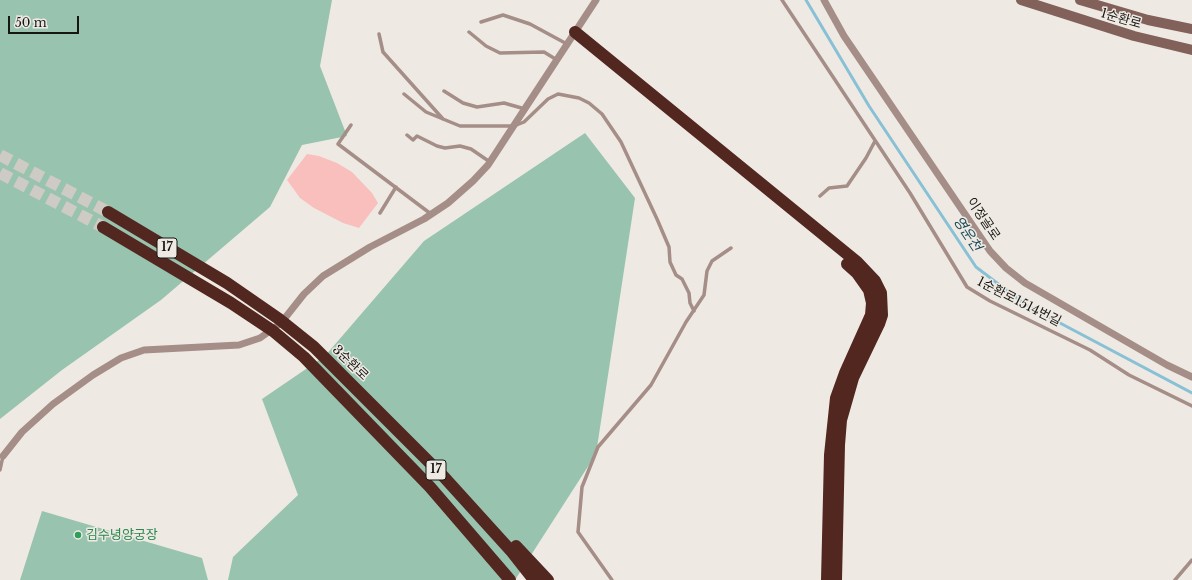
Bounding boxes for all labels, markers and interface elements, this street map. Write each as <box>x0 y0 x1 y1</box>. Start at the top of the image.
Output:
street label: 1순환로 <box>1099 6 1143 32</box>
scale bar <box>10 8 81 34</box>
text: 50 m <box>15 15 47 30</box>
street label: 이정골로 <box>963 195 1003 243</box>
water label: 영운천 <box>949 213 985 255</box>
road number: 17 <box>157 238 177 258</box>
street label: 1순환로1514번길 <box>974 274 1064 330</box>
street label: 3순환로 <box>329 342 371 384</box>
road number: 17 <box>426 460 446 480</box>
place label: 김수녕양궁장 <box>86 527 158 543</box>
marker: 김수녕양궁장 <box>73 530 83 540</box>

